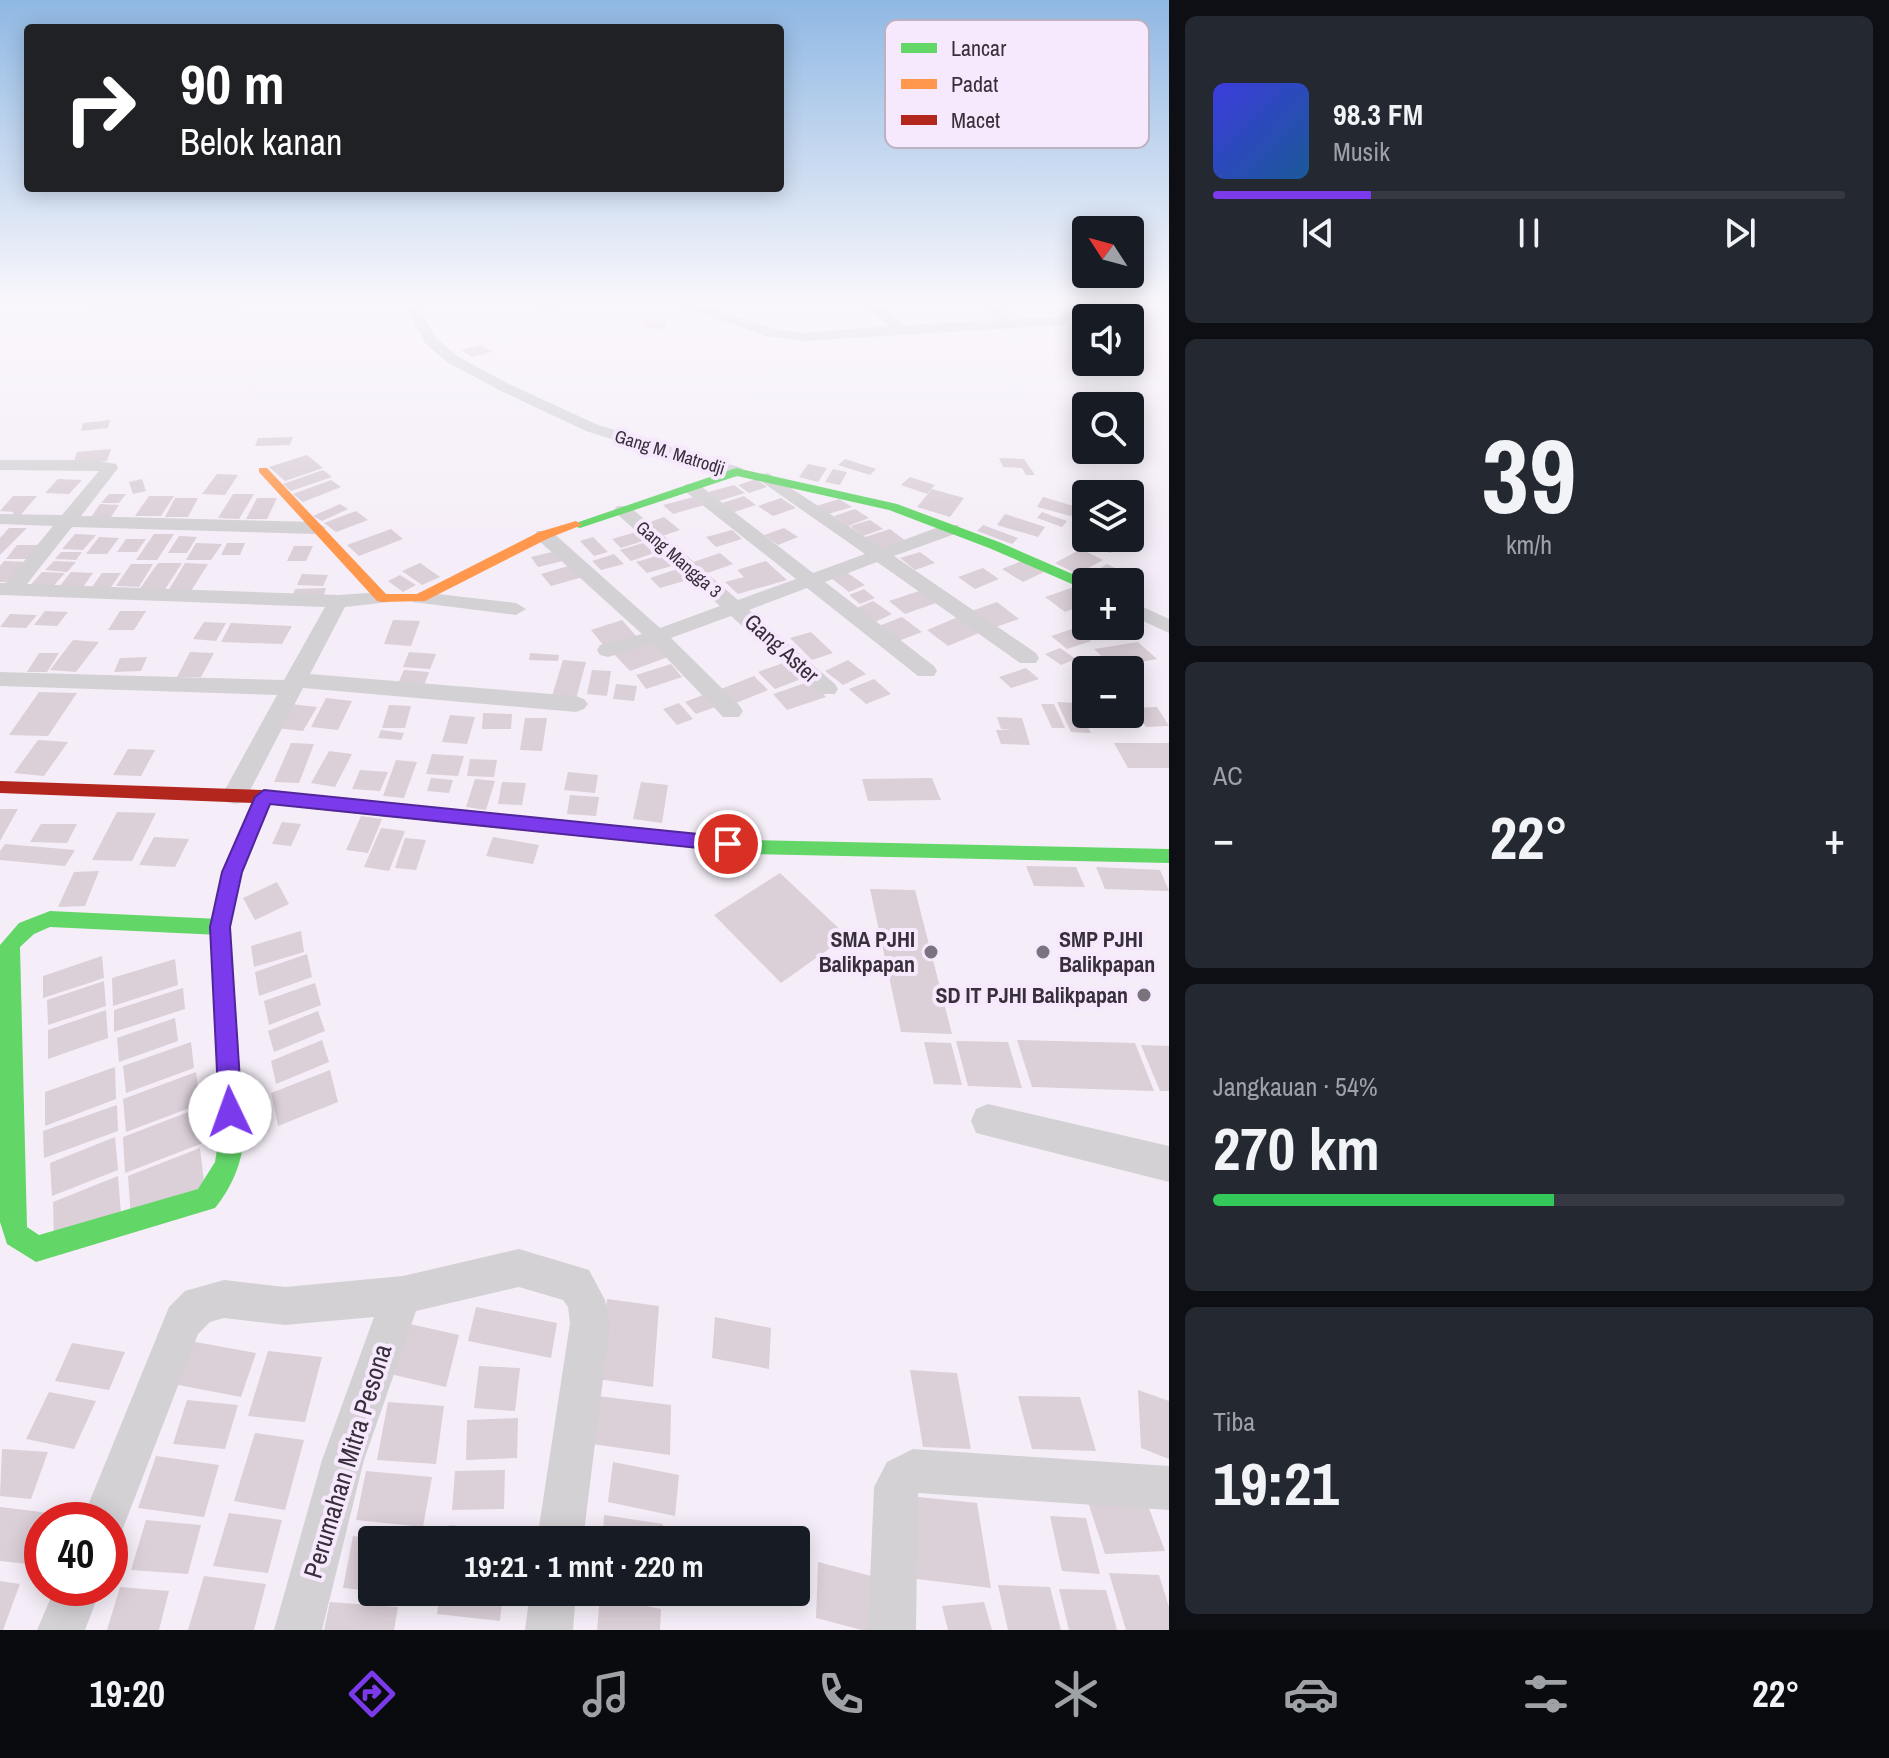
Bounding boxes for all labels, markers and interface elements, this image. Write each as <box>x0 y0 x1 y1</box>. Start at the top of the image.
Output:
legend <box>885 20 1149 148</box>
text: Lancar <box>951 33 1006 63</box>
text: 90 m <box>180 46 285 121</box>
icon: right <box>48 56 152 160</box>
text: Padat <box>951 69 998 99</box>
text: 98.3 FM <box>1333 94 1423 134</box>
text: Macet <box>951 105 1000 135</box>
text: Belok kanan <box>180 118 342 166</box>
text: Musik <box>1333 134 1390 169</box>
icon: previous <box>1296 211 1340 255</box>
icon: pause <box>1507 211 1551 255</box>
icon: next <box>1718 211 1762 255</box>
north arrow <box>1072 216 1144 288</box>
map controls <box>1072 216 1144 728</box>
button: sound <box>1072 304 1144 376</box>
button: search <box>1072 392 1144 464</box>
text: 39 <box>1482 405 1576 545</box>
street label: Gang M. Matrodji <box>612 423 728 481</box>
button: layers <box>1072 480 1144 552</box>
street label: Gang Mangga 3 <box>631 515 727 603</box>
text: km/h <box>1506 527 1552 562</box>
button: + <box>1072 568 1144 640</box>
street label: Gang Aster <box>738 607 826 689</box>
button: − <box>1072 656 1144 728</box>
text: AC <box>1213 758 1243 793</box>
text: 22° <box>1490 797 1568 878</box>
text: − <box>1213 808 1234 868</box>
text: + <box>1824 808 1845 868</box>
pin <box>694 810 762 878</box>
icon: arrive <box>706 822 750 866</box>
place label: SMA PJHI Balikpapan <box>819 924 915 979</box>
place label: SMP PJHI Balikpapan <box>1059 924 1155 979</box>
marker: SMA PJHI Balikpapan <box>922 943 940 961</box>
marker: SMP PJHI Balikpapan <box>1034 943 1052 961</box>
place label: SD IT PJHI Balikpapan <box>935 980 1128 1010</box>
marker: SD IT PJHI Balikpapan <box>1135 986 1153 1004</box>
text: Jangkauan · 54% <box>1213 1069 1378 1104</box>
position arrow <box>188 1070 272 1154</box>
text: 270 km <box>1213 1108 1380 1189</box>
street label: Perumahan Mitra Pesona <box>295 1340 399 1582</box>
text: Tiba <box>1213 1404 1255 1439</box>
text: 19:21 <box>1213 1443 1339 1524</box>
speed limit sign: 40 <box>24 1502 128 1606</box>
text: 19:21 · 1 mnt · 220 m <box>464 1546 704 1586</box>
icon: directions <box>344 1666 400 1722</box>
icon: music <box>578 1666 634 1722</box>
icon: phone <box>813 1666 869 1722</box>
icon: climate <box>1048 1666 1104 1722</box>
icon: car <box>1283 1666 1339 1722</box>
icon: filters <box>1518 1666 1574 1722</box>
text: 19:20 <box>89 1670 165 1718</box>
text: 22° <box>1752 1670 1800 1718</box>

